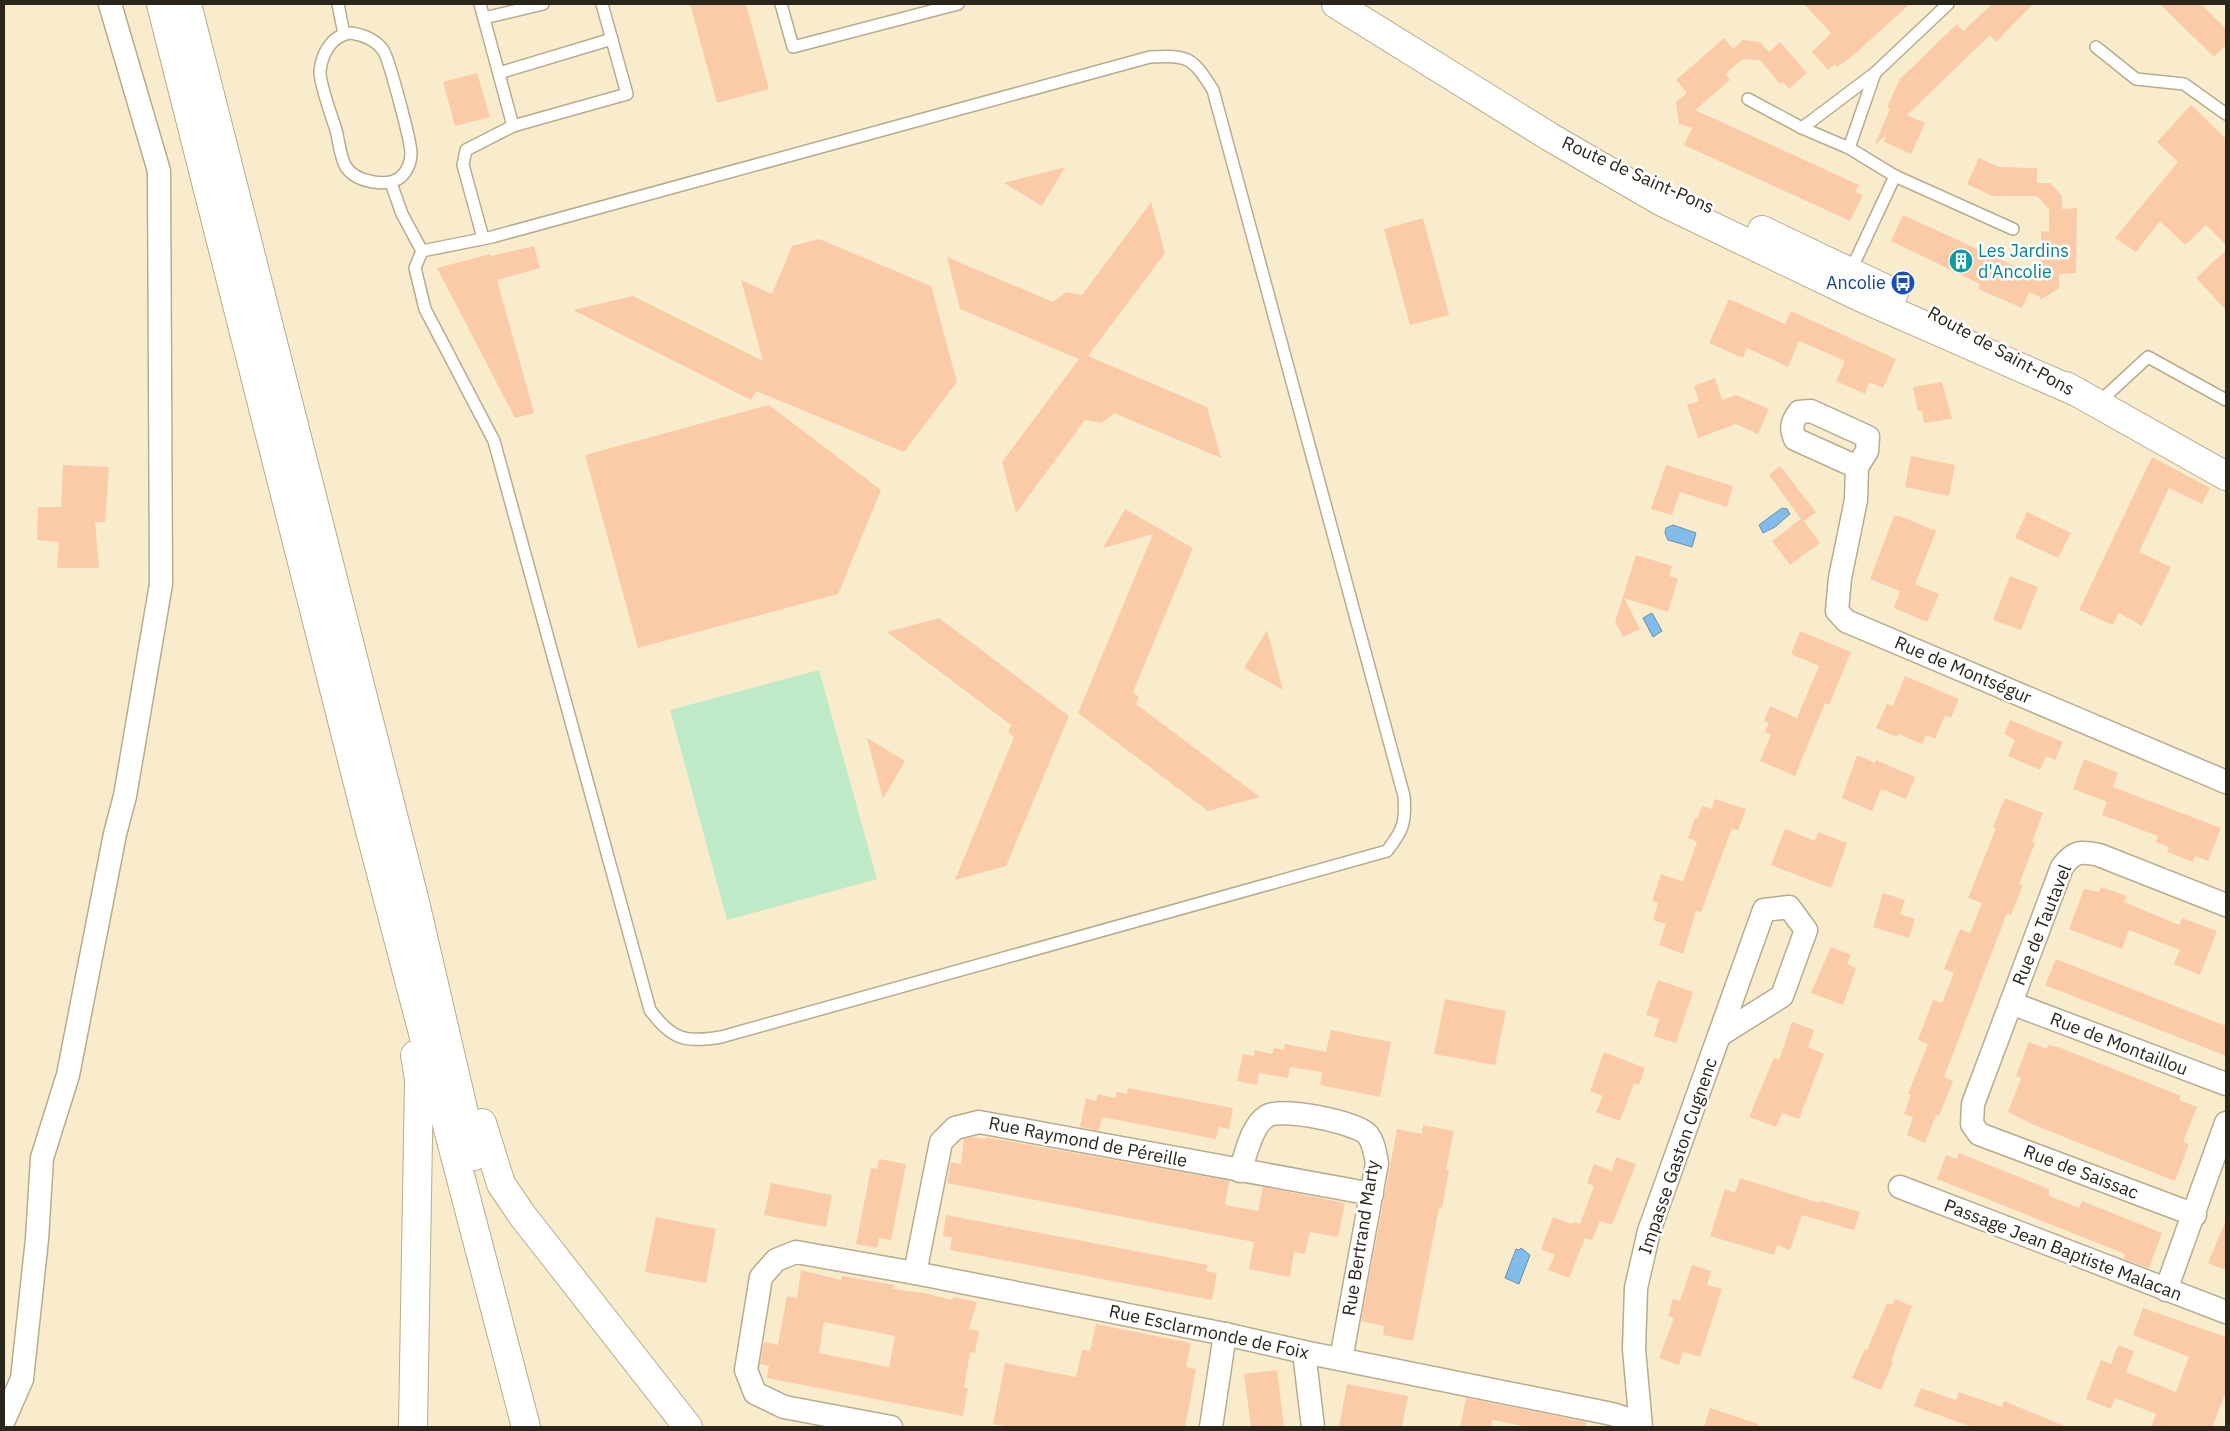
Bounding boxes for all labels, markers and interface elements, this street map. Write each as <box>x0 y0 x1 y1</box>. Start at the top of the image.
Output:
street label: Route de Saint-Pons <box>1559 131 1718 218</box>
place label: Les Jardins d'Ancolie <box>1978 239 2069 283</box>
building icon: Les Jardins d'Ancolie <box>1948 248 1974 274</box>
bus stop icon: Ancolie <box>1890 270 1916 296</box>
place label: Ancolie <box>1826 271 1886 294</box>
street label: Route de Saint-Pons <box>1924 301 2079 400</box>
street label: Rue de Montségur <box>1891 630 2036 709</box>
street label: Rue de Tautavel <box>2007 861 2076 989</box>
street label: Rue de Montaillou <box>2047 1007 2191 1080</box>
street label: Impasse Gaston Cugnenc <box>1633 1055 1722 1257</box>
street label: Rue Raymond de Péreille <box>987 1111 1190 1172</box>
street label: Rue de Saissac <box>2021 1139 2142 1204</box>
street label: Rue Bertrand Marty <box>1337 1158 1384 1318</box>
street label: Passage Jean Baptiste Malacan <box>1941 1193 2186 1306</box>
street label: Rue Esclarmonde de Foix <box>1107 1299 1311 1364</box>

